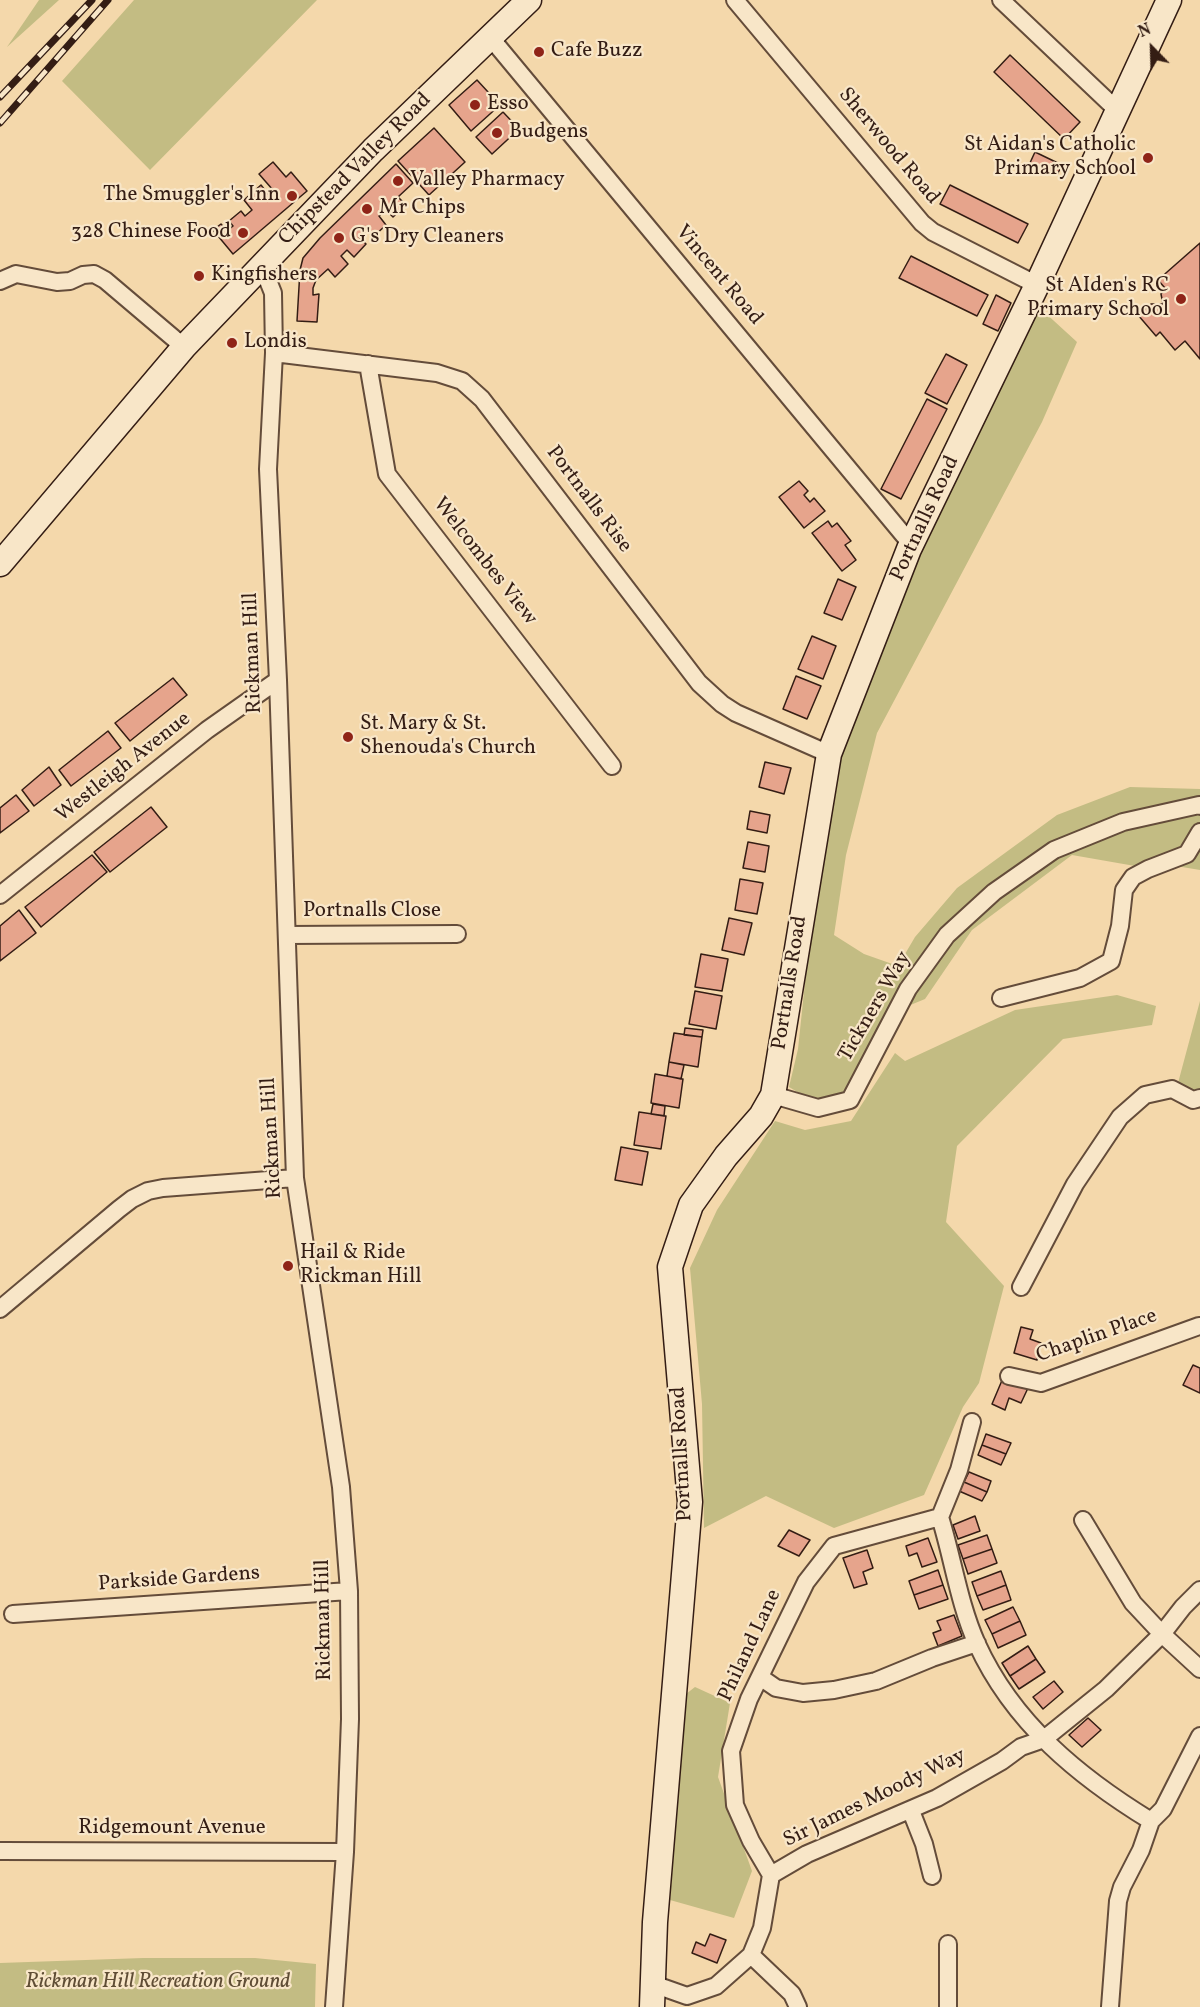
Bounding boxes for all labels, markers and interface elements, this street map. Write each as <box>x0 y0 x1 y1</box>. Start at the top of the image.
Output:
north arrow <box>1122 18 1182 78</box>
text: N <box>1135 19 1155 44</box>
place label: Cafe Buzz <box>551 39 642 65</box>
marker: Cafe Buzz <box>532 45 546 59</box>
street label: Sherwood Road <box>832 83 944 211</box>
street label: Chipstead Valley Road <box>274 88 438 252</box>
place label: Esso <box>487 92 529 118</box>
marker: Esso <box>468 98 482 112</box>
place label: Budgens <box>509 120 588 146</box>
marker: Budgens <box>490 126 504 140</box>
place label: St Aidan's Catholic Primary School <box>964 133 1136 183</box>
marker: St Aidan's Catholic Primary School <box>1141 151 1155 165</box>
place label: Valley Pharmacy <box>410 168 565 194</box>
marker: Valley Pharmacy <box>391 174 405 188</box>
place label: The Smuggler's Inn <box>103 183 280 209</box>
marker: The Smuggler's Inn <box>285 189 299 203</box>
place label: Mr Chips <box>379 196 465 222</box>
marker: Mr Chips <box>360 202 374 216</box>
place label: 328 Chinese Food <box>71 220 231 246</box>
street label: Vincent Road <box>669 221 767 331</box>
place label: G's Dry Cleaners <box>351 225 504 251</box>
marker: 328 Chinese Food <box>236 226 250 240</box>
marker: G's Dry Cleaners <box>332 231 346 245</box>
place label: Kingfishers <box>211 263 317 289</box>
marker: Kingfishers <box>192 269 206 283</box>
place label: St AIden's RC Primary School <box>1027 274 1169 324</box>
marker: St AIden's RC Primary School <box>1174 292 1188 306</box>
place label: Londis <box>244 330 307 356</box>
marker: Londis <box>225 336 239 350</box>
street label: Portnalls Rise <box>540 442 636 558</box>
street label: Portnalls Road <box>886 452 966 586</box>
street label: Welcombes View <box>426 493 542 631</box>
street label: Rickman Hill <box>239 592 269 714</box>
street label: Westleigh Avenue <box>51 707 197 829</box>
place label: St. Mary & St. Shenouda's Church <box>360 712 536 762</box>
marker: St. Mary & St. Shenouda's Church <box>341 730 355 744</box>
street label: Portnalls Close <box>303 899 441 925</box>
street label: Portnalls Road <box>768 914 814 1052</box>
street label: Tickners Way <box>834 947 918 1067</box>
street label: Rickman Hill <box>257 1077 289 1199</box>
place label: Hail & Ride Rickman Hill <box>300 1241 421 1291</box>
marker: Hail & Ride Rickman Hill <box>281 1259 295 1273</box>
street label: Chaplin Place <box>1033 1305 1161 1369</box>
street label: Portnalls Road <box>667 1386 699 1522</box>
street label: Rickman Hill <box>311 1559 339 1681</box>
street label: Parkside Gardens <box>97 1562 261 1598</box>
street label: Philand Lane <box>714 1586 788 1706</box>
street label: Sir James Moody Way <box>780 1744 970 1854</box>
street label: Ridgemount Avenue <box>78 1816 266 1842</box>
park label: Rickman Hill Recreation Ground <box>26 1970 290 1996</box>

